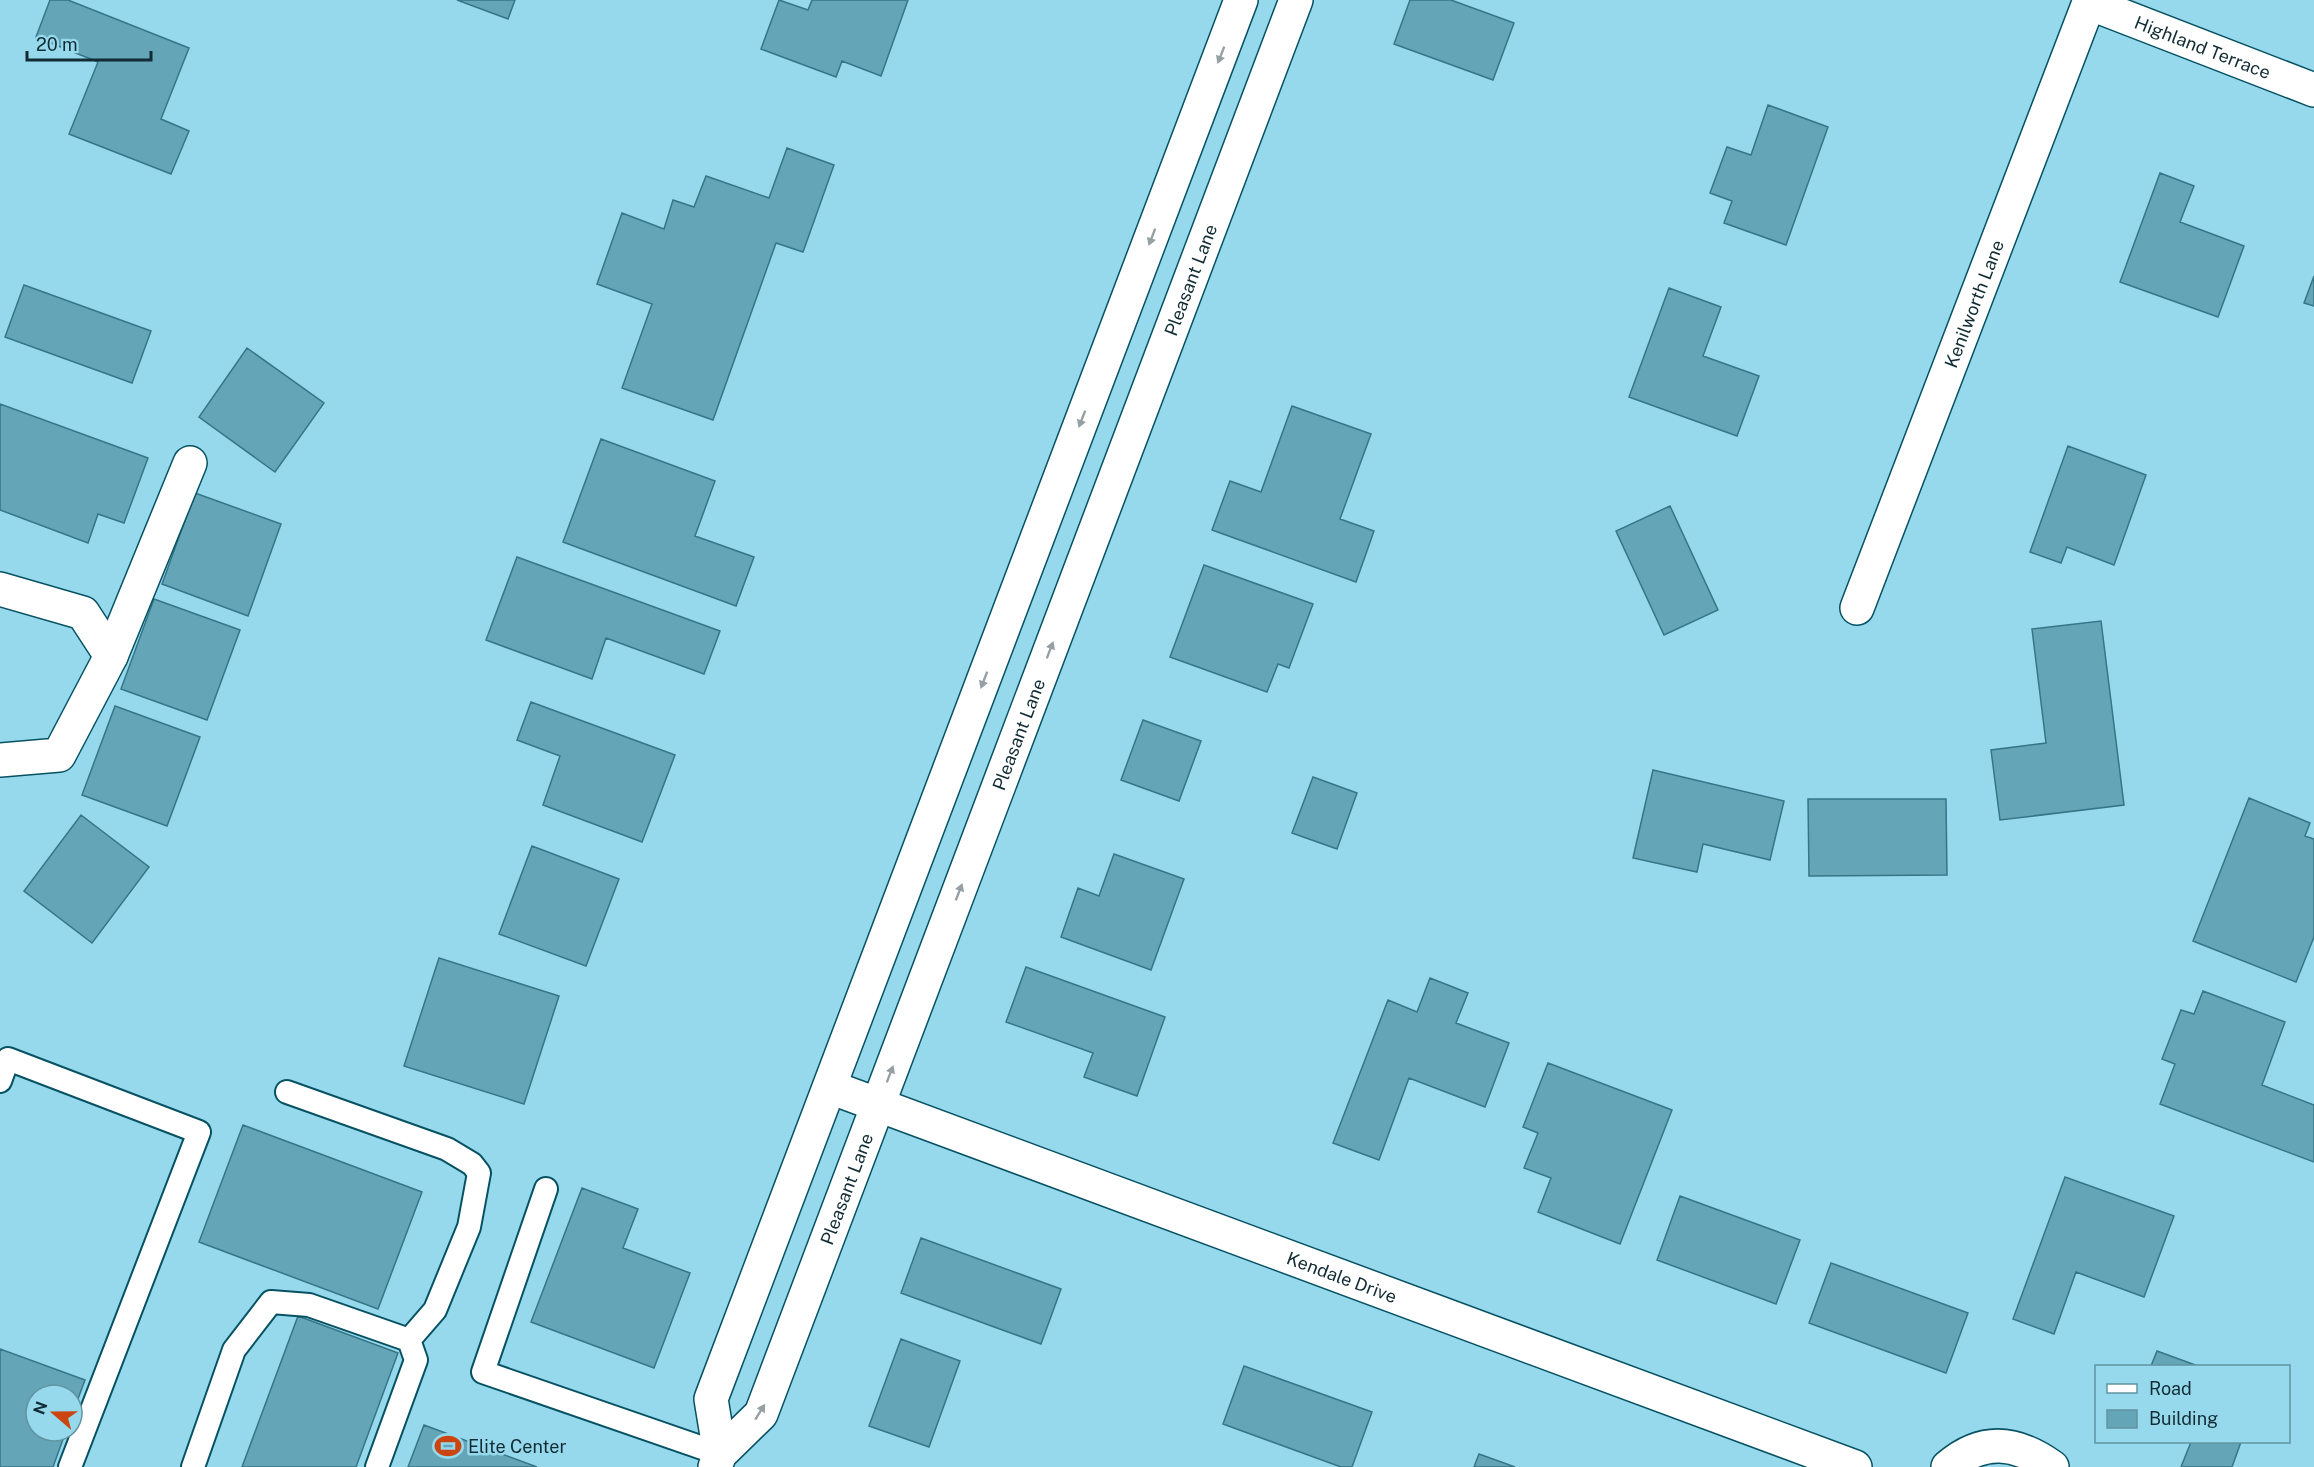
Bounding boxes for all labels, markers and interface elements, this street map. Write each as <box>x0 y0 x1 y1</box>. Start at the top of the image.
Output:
street label: Highland Terrace <box>2132 11 2274 83</box>
scale bar <box>27 24 152 62</box>
text: 20 m <box>36 34 78 55</box>
one-way arrow <box>1215 46 1225 64</box>
street label: Pleasant Lane <box>1160 221 1221 338</box>
one-way arrow <box>1146 228 1156 246</box>
street label: Kenilworth Lane <box>1940 237 2008 371</box>
one-way arrow <box>1077 410 1086 428</box>
one-way arrow <box>1046 641 1056 659</box>
one-way arrow <box>978 671 988 689</box>
street label: Pleasant Lane <box>988 676 1049 793</box>
one-way arrow <box>955 882 965 900</box>
one-way arrow <box>886 1065 896 1083</box>
street label: Pleasant Lane <box>816 1130 877 1248</box>
street label: Kendale Drive <box>1284 1247 1400 1307</box>
legend <box>2095 1365 2290 1443</box>
text: Road <box>2149 1378 2192 1399</box>
north arrow <box>24 1383 84 1443</box>
text: N <box>29 1399 51 1417</box>
one-way arrow <box>754 1404 765 1421</box>
text: Building <box>2149 1408 2218 1429</box>
sports icon: Elite Center <box>433 1431 463 1461</box>
place label: Elite Center <box>468 1436 567 1457</box>

